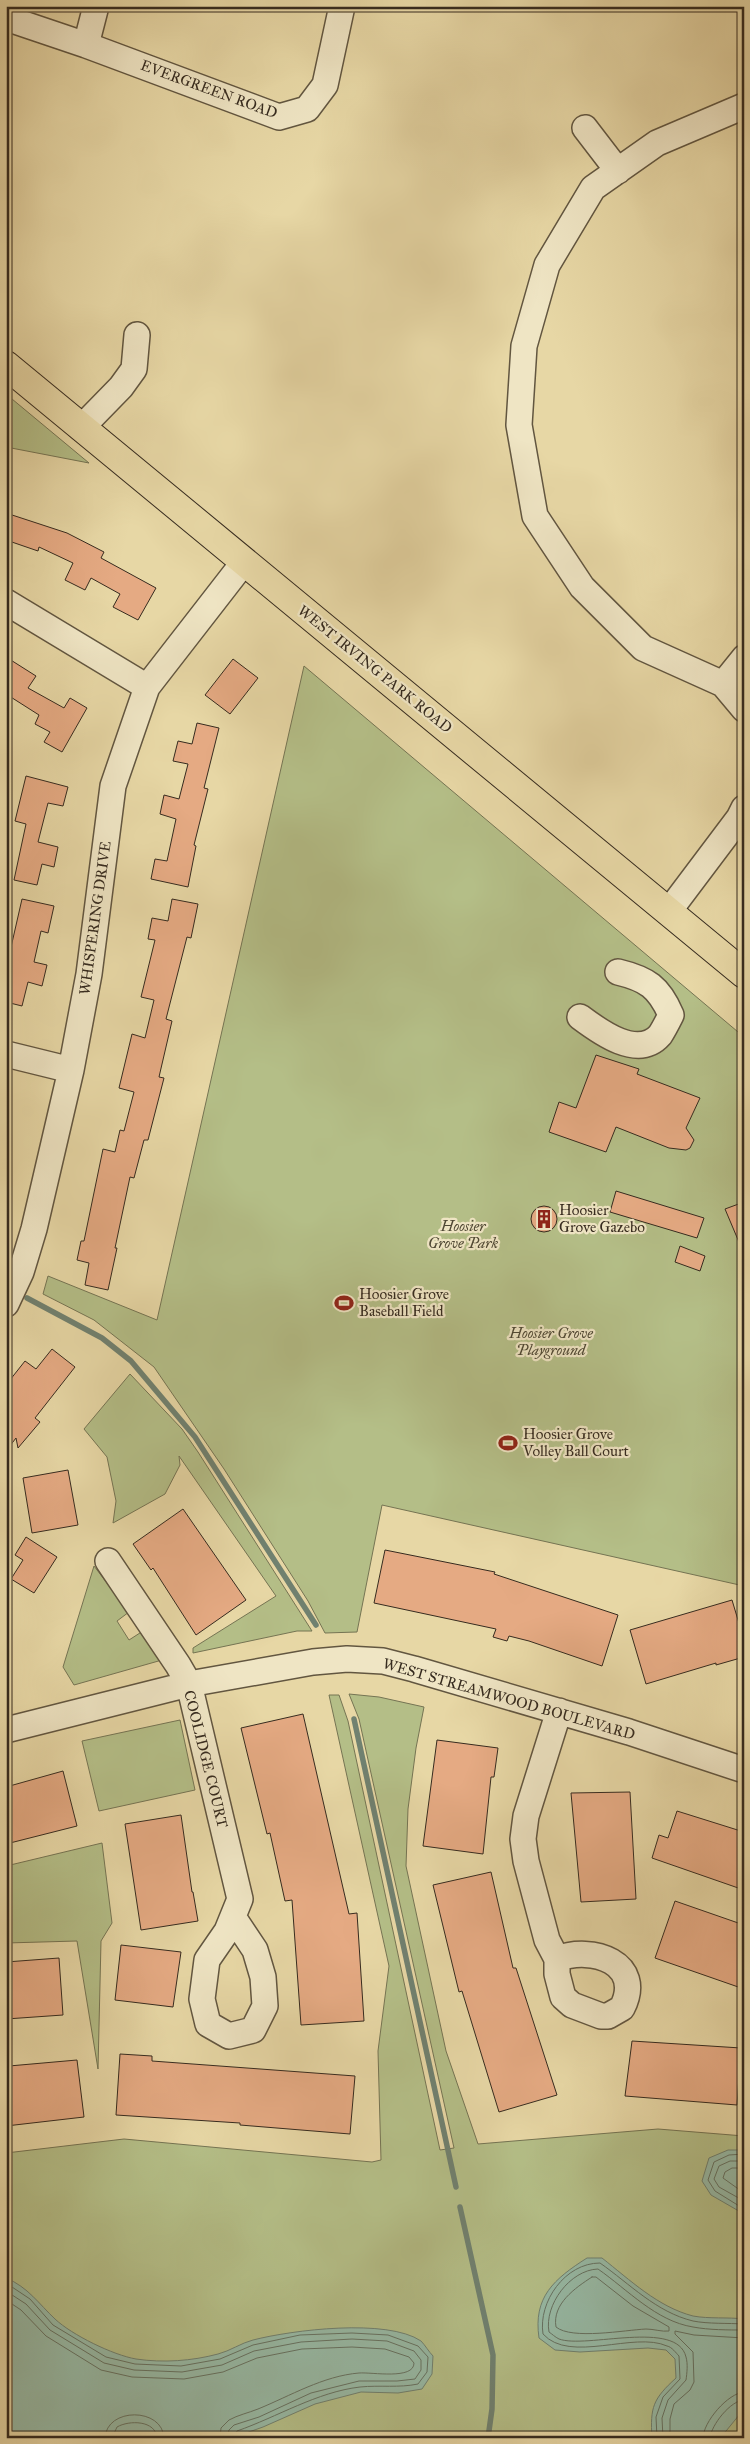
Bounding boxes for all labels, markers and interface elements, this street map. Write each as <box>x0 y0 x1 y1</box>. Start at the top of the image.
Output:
street label: EVERGREEN ROAD <box>138 56 280 122</box>
street label: WEST IRVING PARK ROAD <box>294 601 456 737</box>
street label: WHISPERING DRIVE <box>75 840 115 996</box>
place label: Hoosier Grove Gazebo <box>559 1201 645 1236</box>
building icon: Hoosier Grove Gazebo <box>533 1208 555 1230</box>
park label: Hoosier Grove Park <box>428 1217 498 1252</box>
place label: Hoosier Grove Baseball Field <box>359 1285 449 1320</box>
sports icon: Hoosier Grove Baseball Field <box>333 1292 355 1314</box>
park label: Hoosier Grove Playground <box>508 1324 593 1359</box>
place label: Hoosier Grove Volley Ball Court <box>522 1425 630 1460</box>
sports icon: Hoosier Grove Volley Ball Court <box>497 1432 519 1454</box>
street label: WEST STREAMWOOD BOULEVARD <box>381 1654 637 1744</box>
street label: COOLIDGE COURT <box>180 1688 232 1830</box>

